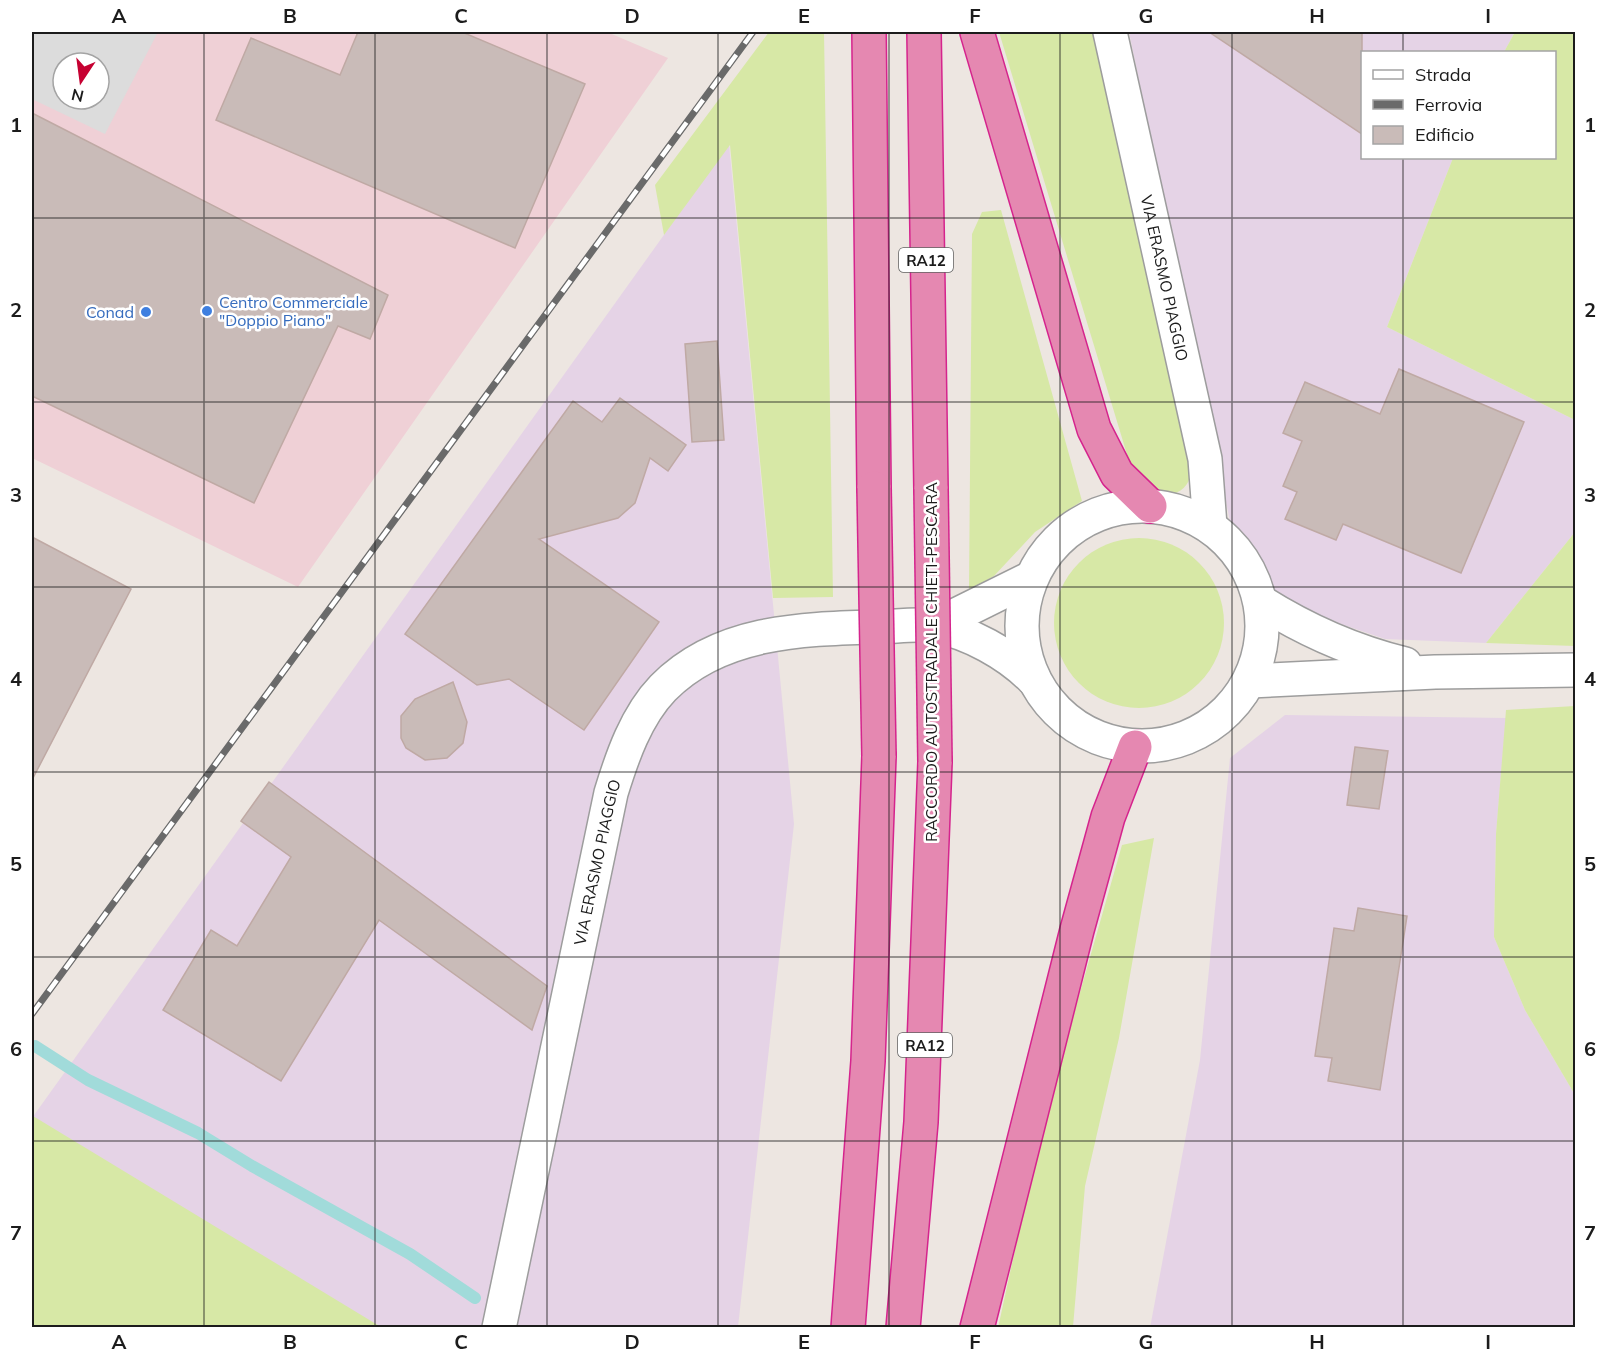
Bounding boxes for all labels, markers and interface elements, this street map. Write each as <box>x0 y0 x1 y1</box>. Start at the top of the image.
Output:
text: A <box>112 3 127 28</box>
text: B <box>283 3 297 28</box>
text: C <box>454 3 468 28</box>
text: D <box>624 3 640 28</box>
text: E <box>798 3 810 28</box>
text: F <box>969 3 981 28</box>
text: G <box>1139 3 1153 28</box>
text: H <box>1309 3 1325 28</box>
text: I <box>1485 3 1491 28</box>
north arrow <box>51 51 111 111</box>
legend <box>1361 51 1556 159</box>
text: Strada <box>1415 63 1471 86</box>
text: N <box>69 85 86 107</box>
text: Ferrovia <box>1415 93 1482 116</box>
text: 1 <box>10 112 22 137</box>
text: 1 <box>1584 112 1596 137</box>
text: Edificio <box>1415 123 1474 146</box>
street label: VIA ERASMO PIAGGIO <box>1137 193 1193 363</box>
road number: RA12 <box>899 248 953 272</box>
place label: Centro Commerciale "Doppio Piano" <box>219 292 368 330</box>
text: 2 <box>10 297 22 322</box>
text: 2 <box>1584 297 1596 322</box>
place label: Conad <box>86 302 134 322</box>
marker: Centro Commerciale "Doppio Piano" <box>200 304 214 318</box>
marker: Conad <box>139 305 153 319</box>
text: 3 <box>10 482 22 507</box>
street label: RACCORDO AUTOSTRADALE CHIETI-PESCARA <box>921 482 941 842</box>
text: 3 <box>1584 482 1596 507</box>
text: 4 <box>10 666 22 691</box>
text: 4 <box>1584 666 1596 691</box>
street label: VIA ERASMO PIAGGIO <box>569 777 625 947</box>
text: 5 <box>10 851 22 876</box>
text: 5 <box>1584 851 1596 876</box>
road number: RA12 <box>898 1033 952 1057</box>
text: 6 <box>10 1036 22 1061</box>
text: 6 <box>1584 1036 1596 1061</box>
text: 7 <box>10 1220 22 1245</box>
text: 7 <box>1584 1220 1596 1245</box>
text: A <box>112 1329 127 1354</box>
text: B <box>283 1329 297 1354</box>
text: C <box>454 1329 468 1354</box>
text: D <box>624 1329 640 1354</box>
text: E <box>798 1329 810 1354</box>
text: F <box>969 1329 981 1354</box>
text: G <box>1139 1329 1153 1354</box>
text: H <box>1309 1329 1325 1354</box>
text: I <box>1485 1329 1491 1354</box>

